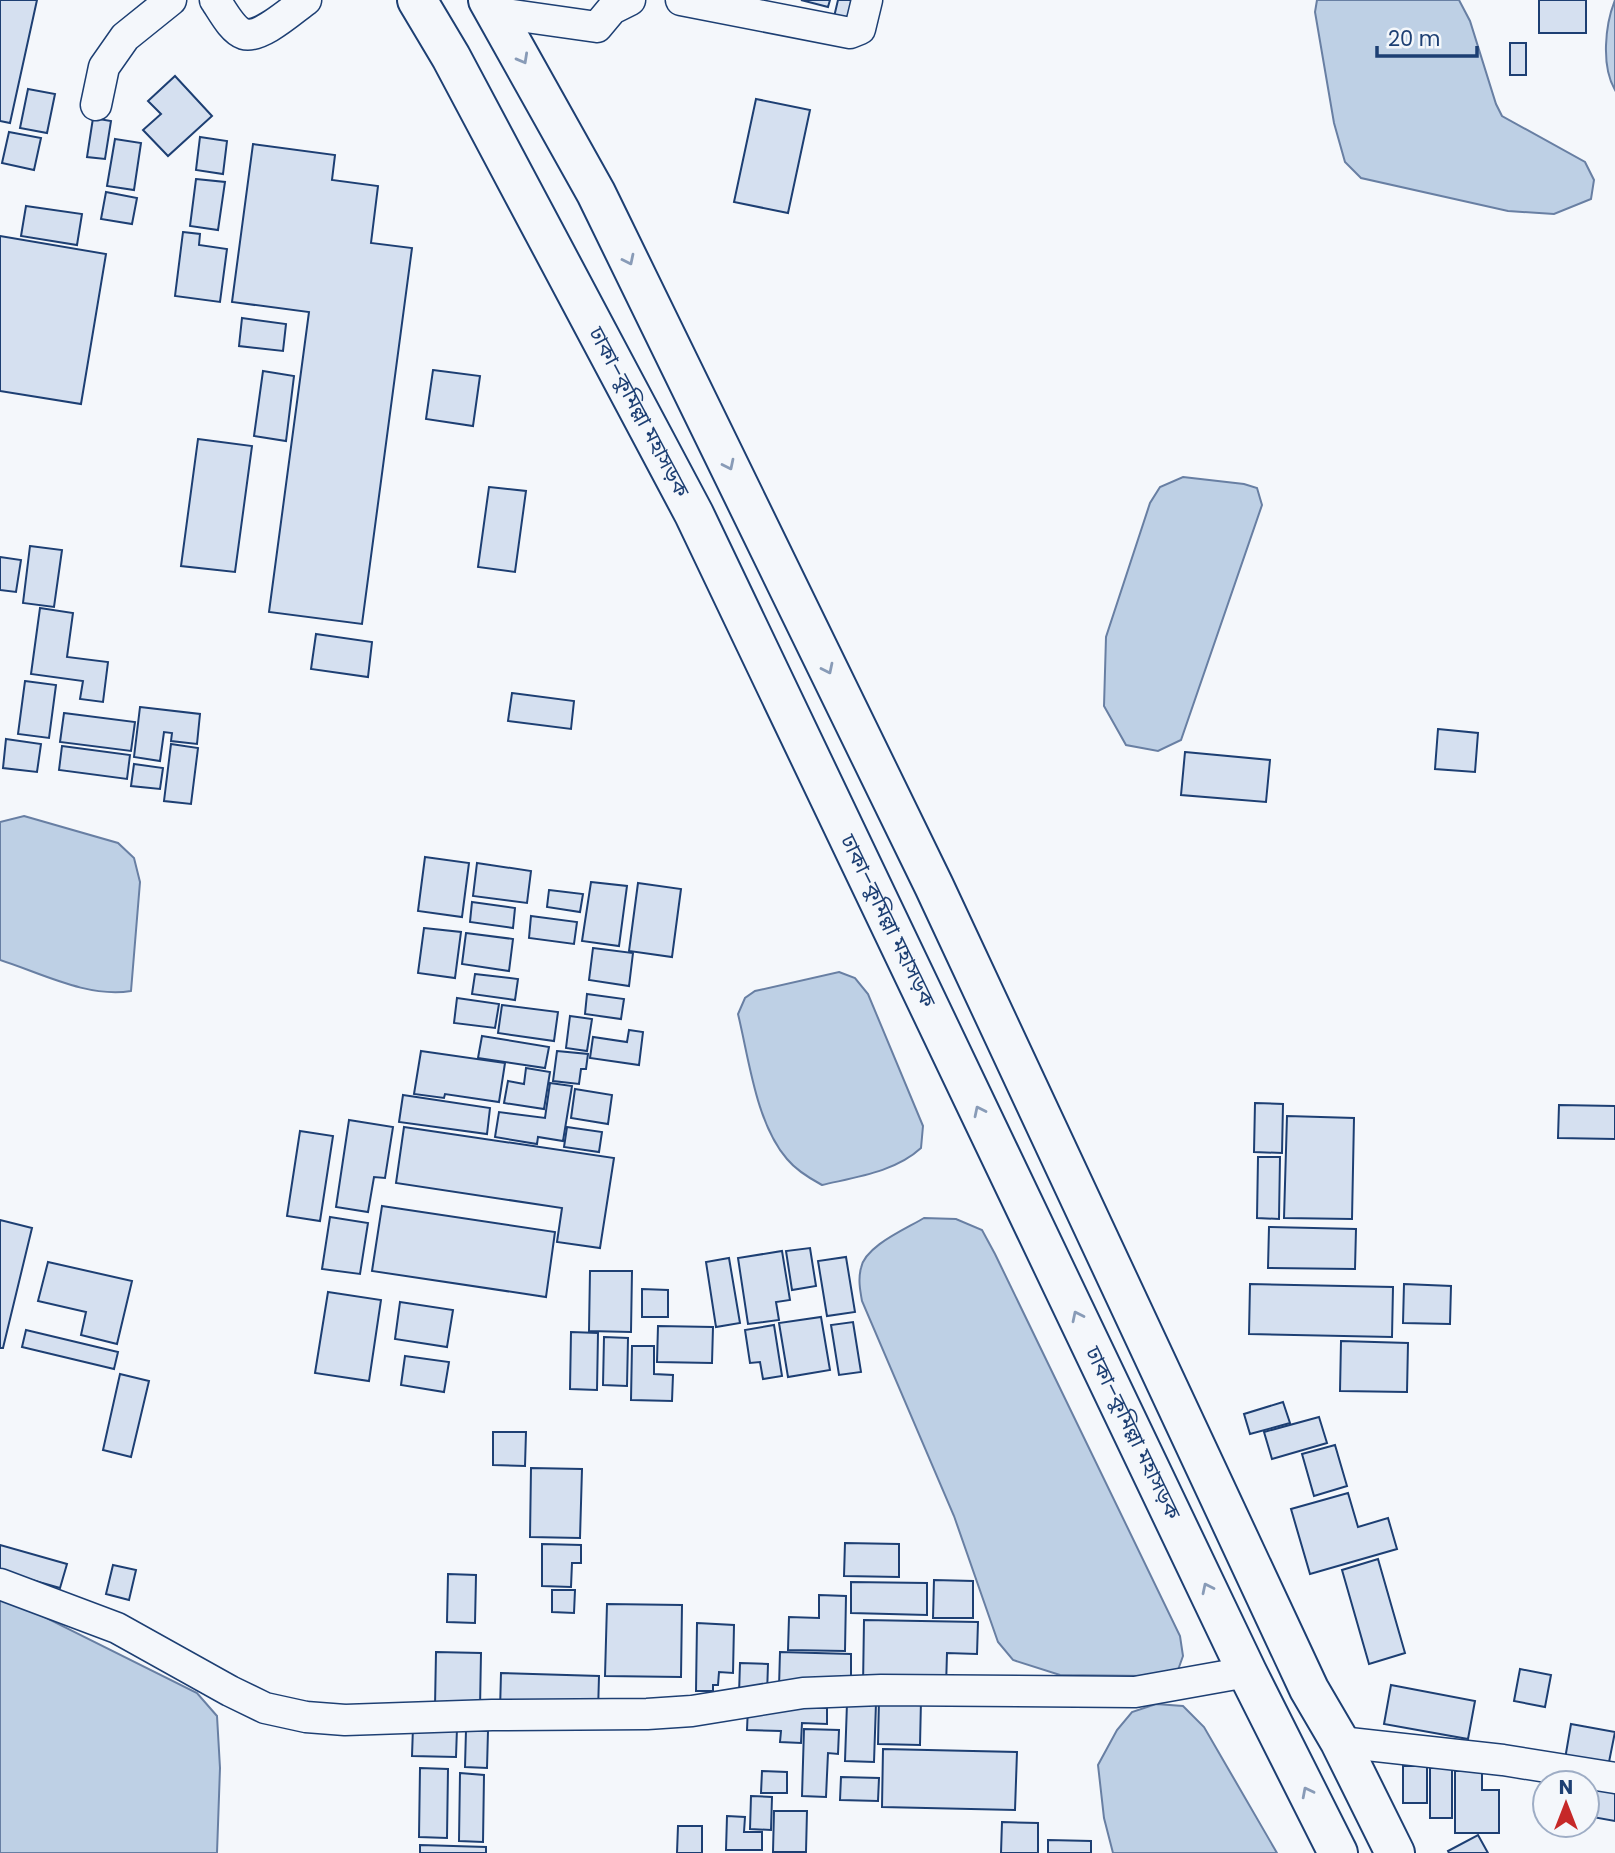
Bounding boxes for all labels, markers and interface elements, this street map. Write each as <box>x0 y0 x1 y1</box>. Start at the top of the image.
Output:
scale bar <box>1377 14 1477 58</box>
text: 20 m <box>1388 24 1441 53</box>
one-way arrow <box>515 52 528 64</box>
one-way arrow <box>620 253 634 265</box>
street label: ঢাকা–কুমিল্লা মহাসড়ক <box>582 321 697 503</box>
one-way arrow <box>720 458 734 470</box>
one-way arrow <box>820 662 834 674</box>
street label: ঢাকা–কুমিল্লা মহাসড়ক <box>834 829 943 1013</box>
one-way arrow <box>973 1106 987 1118</box>
one-way arrow <box>1071 1311 1085 1324</box>
street label: ঢাকা–কুমিল্লা মহাসড়ক <box>1079 1341 1188 1525</box>
one-way arrow <box>1201 1583 1215 1595</box>
north arrow <box>1531 1769 1601 1839</box>
text: N <box>1559 1774 1573 1801</box>
one-way arrow <box>1302 1787 1316 1799</box>

